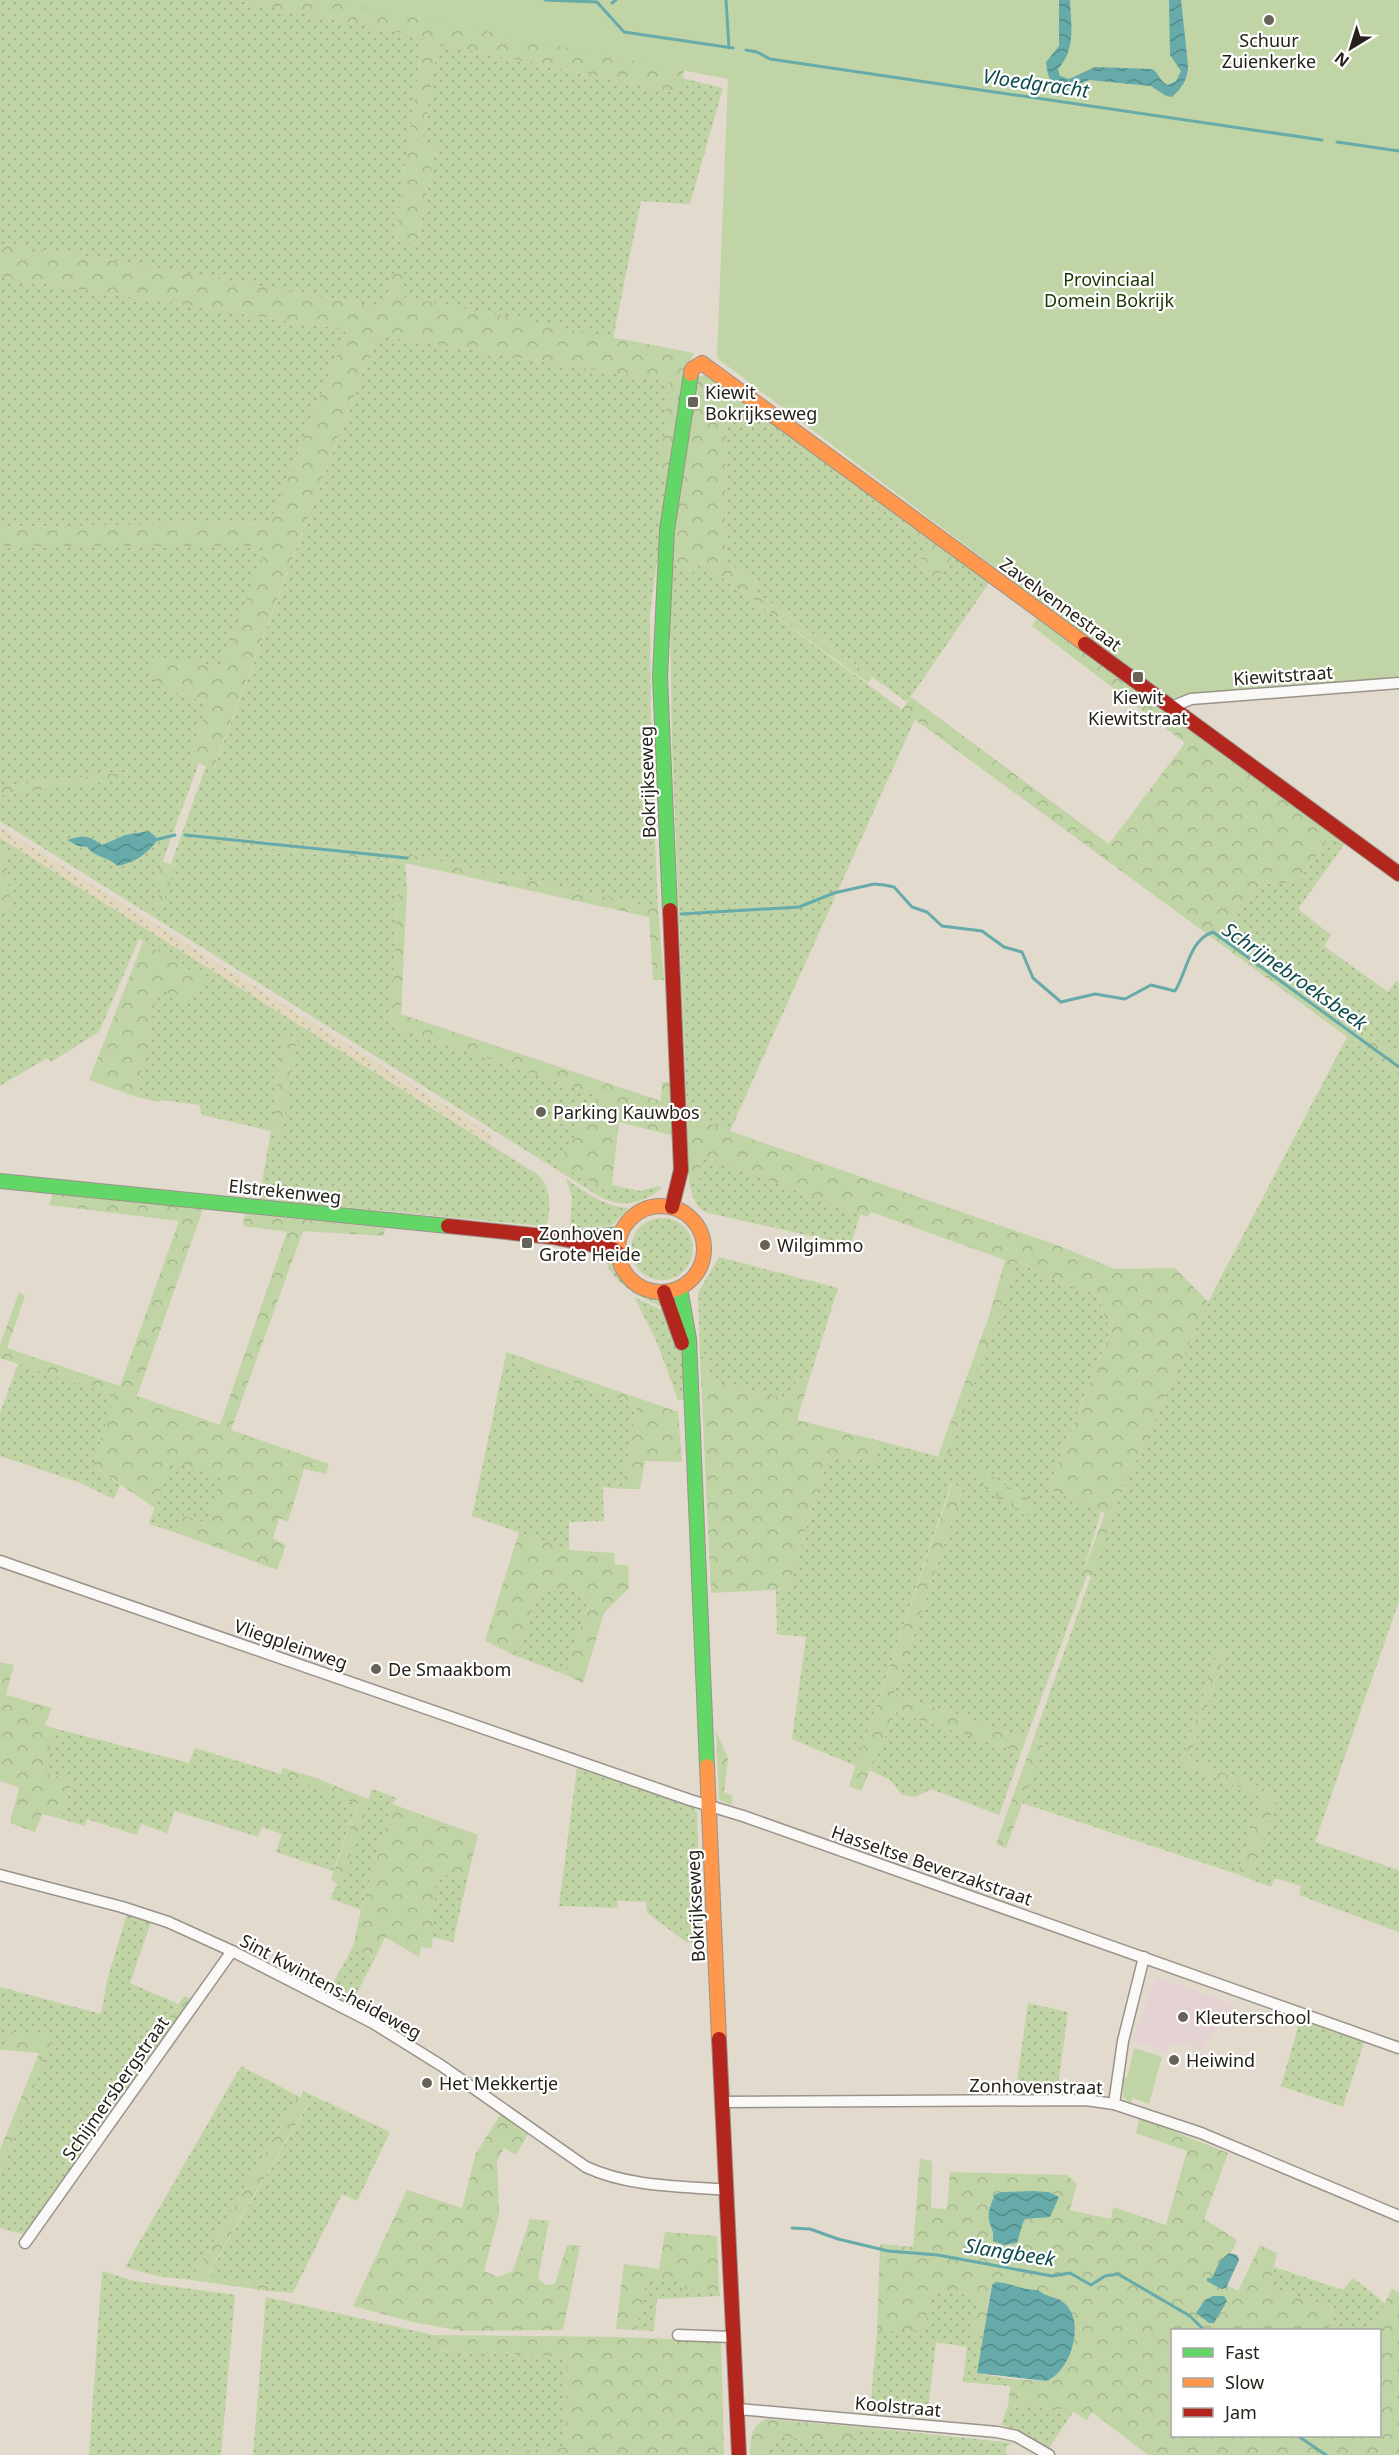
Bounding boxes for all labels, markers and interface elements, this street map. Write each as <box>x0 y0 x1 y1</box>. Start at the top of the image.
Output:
marker: Schuur Zuienkerke <box>1262 13 1276 27</box>
north arrow <box>1321 18 1381 78</box>
place label: Schuur Zuienkerke <box>1222 28 1316 73</box>
text: N <box>1330 47 1354 72</box>
water label: Vloedgracht <box>981 62 1092 104</box>
park label: Provinciaal Domein Bokrijk <box>1044 267 1174 312</box>
place label: Kiewit Bokrijkseweg <box>705 380 817 425</box>
marker: Kiewit Bokrijkseweg <box>686 395 700 409</box>
street label: Zavelvennestraat <box>995 552 1127 657</box>
street label: Kiewitstraat <box>1232 660 1334 690</box>
marker: Kiewit Kiewitstraat <box>1131 670 1145 684</box>
place label: Kiewit Kiewitstraat <box>1088 685 1188 730</box>
street label: Bokrijkseweg <box>633 725 661 839</box>
water label: Schrijnebroeksbeek <box>1217 916 1374 1037</box>
place label: Parking Kauwbos <box>553 1100 700 1124</box>
marker: Parking Kauwbos <box>534 1105 548 1119</box>
street label: Elstrekenweg <box>227 1173 343 1209</box>
place label: Zonhoven Grote Heide <box>539 1221 641 1266</box>
place label: Wilgimmo <box>777 1233 863 1257</box>
marker: Zonhoven Grote Heide <box>520 1236 534 1250</box>
marker: Wilgimmo <box>758 1238 772 1252</box>
street label: Vliegpleinweg <box>231 1613 351 1675</box>
place label: De Smaakbom <box>388 1657 511 1681</box>
marker: De Smaakbom <box>369 1662 383 1676</box>
street label: Hasseltse Beverzakstraat <box>828 1819 1036 1911</box>
street label: Bokrijkseweg <box>680 1849 710 1963</box>
street label: Sint Kwintens-heideweg <box>236 1928 426 2044</box>
place label: Kleuterschool <box>1195 2005 1311 2029</box>
marker: Kleuterschool <box>1176 2010 1190 2024</box>
street label: Schijmersbergstraat <box>56 2011 174 2165</box>
place label: Heiwind <box>1186 2048 1255 2072</box>
marker: Heiwind <box>1167 2053 1181 2067</box>
place label: Het Mekkertje <box>439 2071 558 2095</box>
street label: Zonhovenstraat <box>969 2073 1103 2099</box>
marker: Het Mekkertje <box>420 2076 434 2090</box>
water label: Slangbeek <box>963 2232 1058 2273</box>
legend <box>1171 2329 1381 2437</box>
text: Fast <box>1225 2340 1260 2364</box>
text: Slow <box>1225 2370 1264 2394</box>
street label: Koolstraat <box>854 2390 943 2422</box>
text: Jam <box>1223 2400 1257 2424</box>

